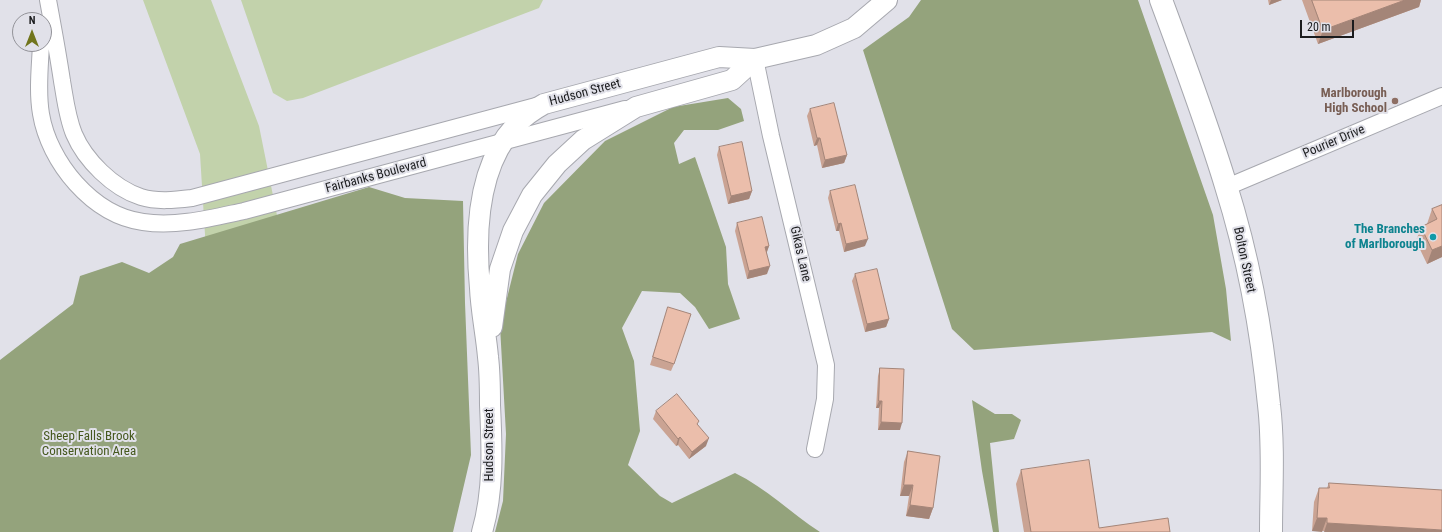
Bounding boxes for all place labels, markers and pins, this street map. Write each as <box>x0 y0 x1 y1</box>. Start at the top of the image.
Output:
place label: Marlborough High School <box>1321 86 1387 117</box>
marker: Marlborough High School <box>1390 96 1400 106</box>
place label: The Branches of Marlborough <box>1345 222 1425 253</box>
marker: The Branches of Marlborough <box>1428 232 1438 242</box>

